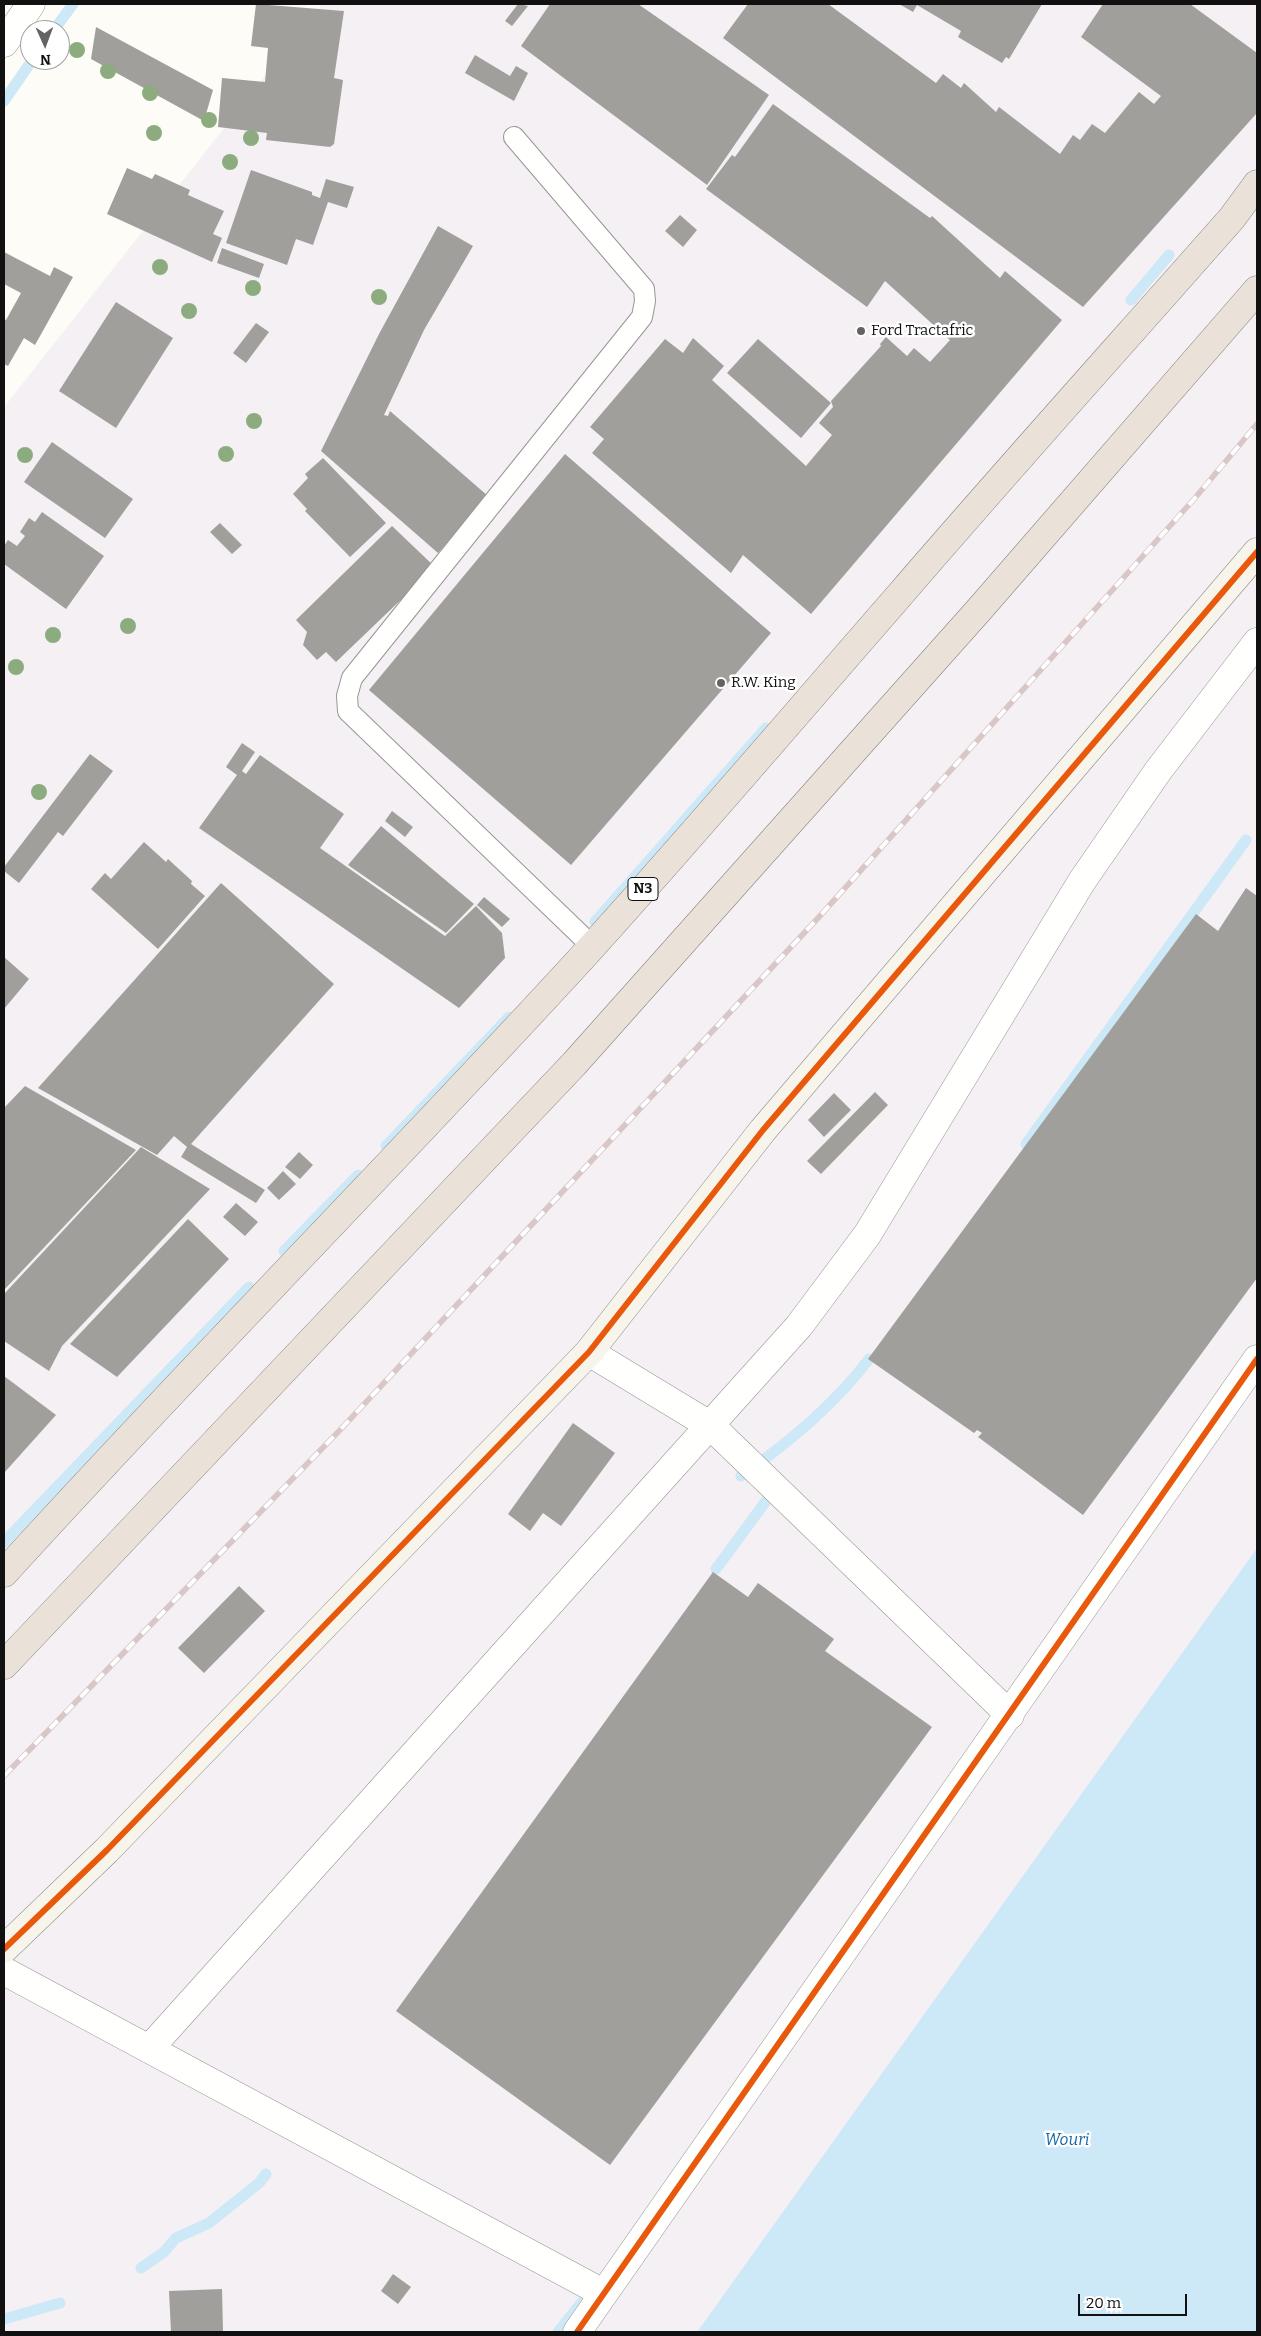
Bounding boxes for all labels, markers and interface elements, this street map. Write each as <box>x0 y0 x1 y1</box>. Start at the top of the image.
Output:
north arrow <box>20 20 70 70</box>
text: N <box>40 51 51 68</box>
place label: Ford Tractafric <box>871 322 973 340</box>
marker: Ford Tractafric <box>855 325 867 337</box>
place label: R.W. King <box>731 674 796 692</box>
marker: R.W. King <box>715 677 727 689</box>
road number: N3 <box>628 878 658 901</box>
water label: Wouri <box>1045 2131 1089 2151</box>
scale bar <box>1081 2284 1190 2316</box>
text: 20 m <box>1086 2294 1121 2312</box>

